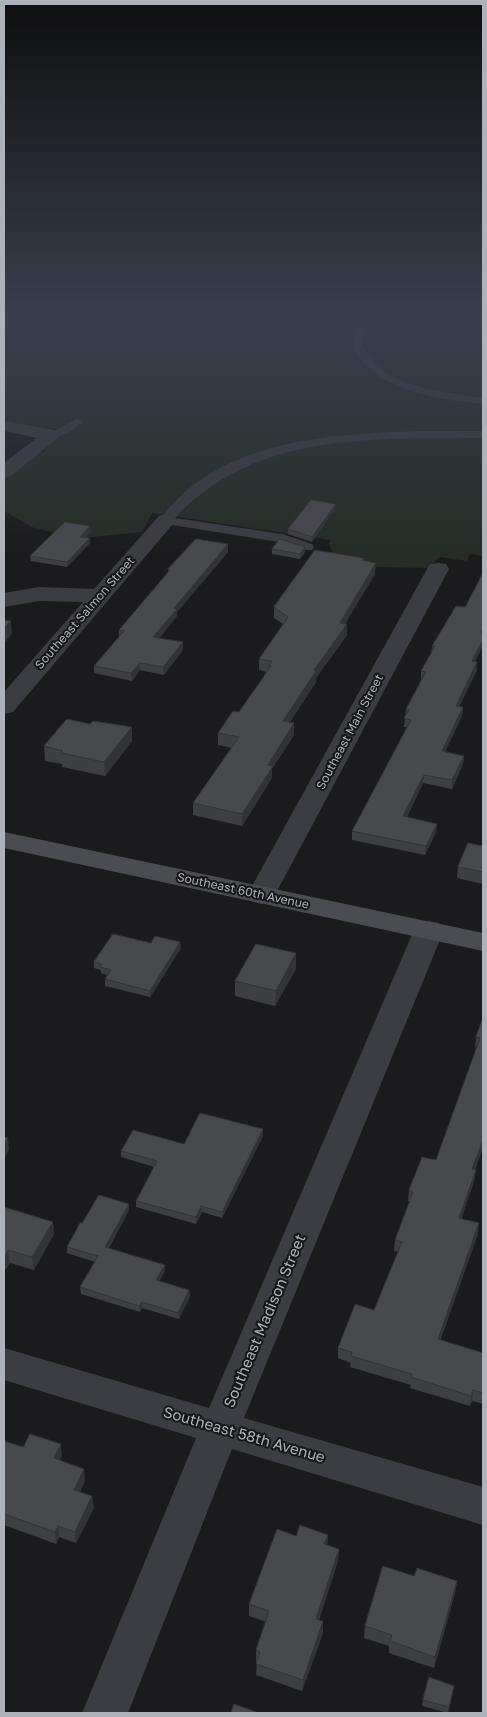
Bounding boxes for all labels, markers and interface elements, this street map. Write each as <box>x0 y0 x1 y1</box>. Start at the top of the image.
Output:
street label: Southeast Salmon Street <box>32 554 138 672</box>
street label: Southeast Main Street <box>313 672 387 792</box>
street label: Southeast 60th Avenue <box>176 870 310 912</box>
street label: Southeast Madison Street <box>220 1232 310 1410</box>
street label: Southeast 58th Avenue <box>161 1403 327 1467</box>

